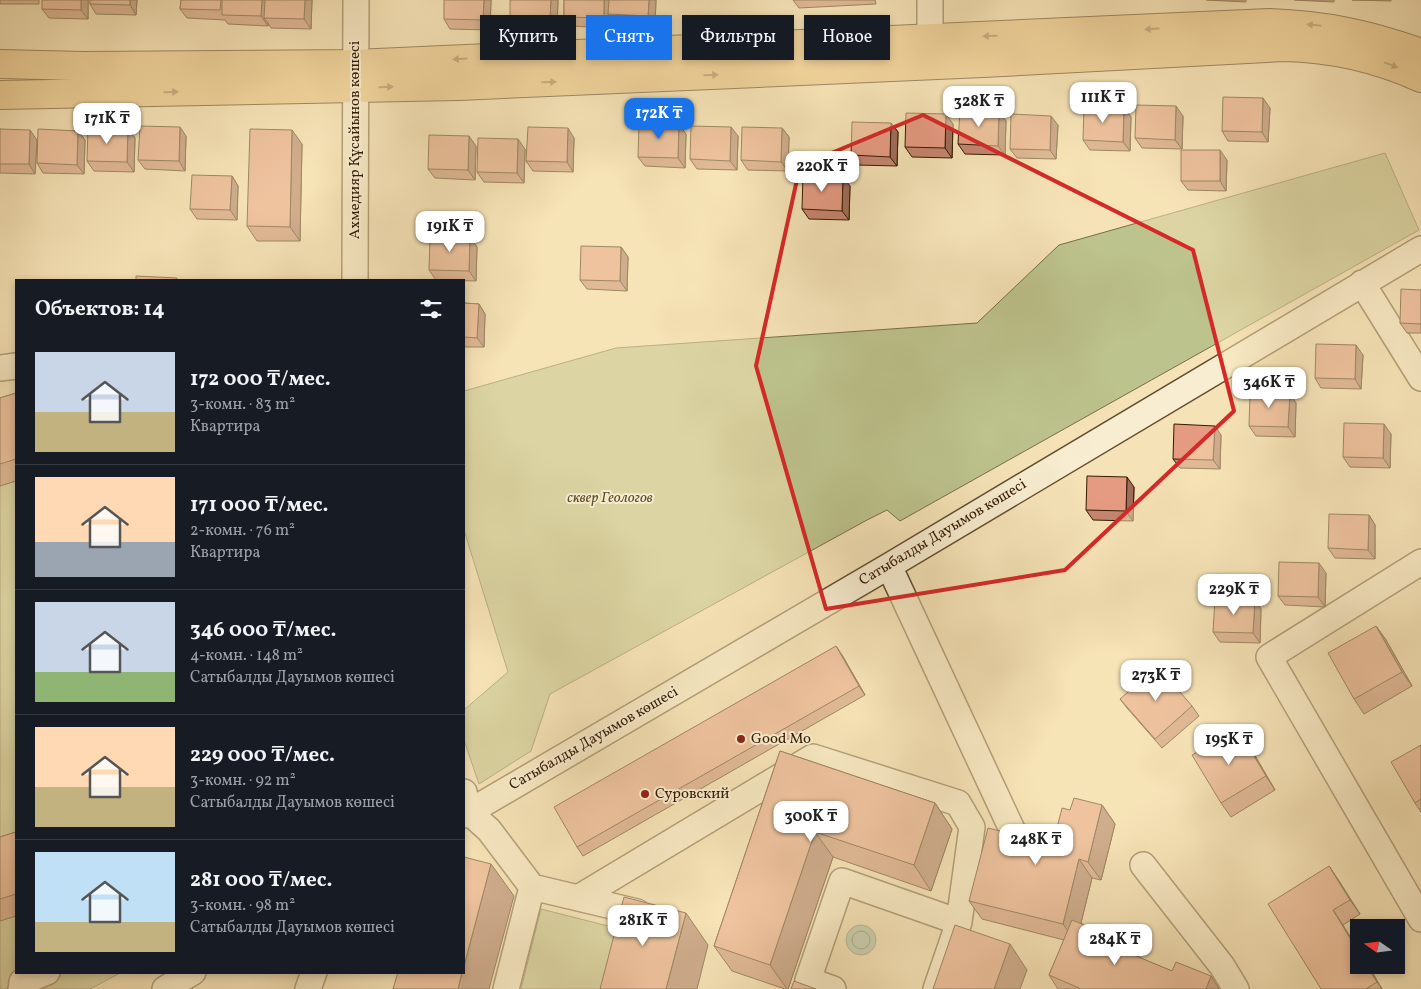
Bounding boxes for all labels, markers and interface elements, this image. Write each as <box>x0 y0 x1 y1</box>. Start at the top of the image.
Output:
chip: Купить <box>480 15 576 60</box>
chip: Снять <box>586 15 672 60</box>
chip: Фильтры <box>682 15 794 60</box>
chip: Новое <box>804 15 890 60</box>
one-way arrow <box>1306 21 1322 29</box>
one-way arrow <box>1144 25 1160 33</box>
one-way arrow <box>981 32 997 40</box>
street label: Ахмедияр Құсайынов көшесі <box>345 41 366 239</box>
one-way arrow <box>452 55 468 63</box>
one-way arrow <box>1384 61 1399 69</box>
one-way arrow <box>703 70 719 78</box>
one-way arrow <box>541 77 557 85</box>
pin: 111K ₸ <box>1062 82 1144 124</box>
one-way arrow <box>378 83 394 91</box>
pin: 328K ₸ <box>938 86 1020 128</box>
text: 111K ₸ <box>1081 87 1125 109</box>
one-way arrow <box>163 88 179 96</box>
text: 328K ₸ <box>954 91 1004 113</box>
pin: 172K ₸ <box>618 98 700 140</box>
pin: 171K ₸ <box>66 102 148 145</box>
text: 172K ₸ <box>635 103 683 125</box>
text: 171K ₸ <box>84 108 130 130</box>
pin: 220K ₸ <box>781 150 863 193</box>
text: 220K ₸ <box>796 156 848 178</box>
pin: 191K ₸ <box>409 210 491 253</box>
text: 191K ₸ <box>427 216 473 238</box>
text: Объектов: 14 <box>35 295 165 324</box>
icon: filters <box>417 295 445 323</box>
text: 172 000 ₸/мес. <box>190 365 331 394</box>
pin: 346K ₸ <box>1228 366 1310 409</box>
icon: home <box>75 372 135 432</box>
text: 346K ₸ <box>1243 372 1295 394</box>
text: 3-комн. · 83 m² <box>190 394 295 416</box>
text: Квартира <box>190 416 260 438</box>
street label: Сатыбалды Дауымов көшесі <box>855 475 1031 591</box>
park label: сквер Геологов <box>567 488 653 509</box>
text: 171 000 ₸/мес. <box>190 491 329 520</box>
icon: home <box>75 497 135 557</box>
text: 2-комн. · 76 m² <box>190 520 295 542</box>
text: Квартира <box>190 542 260 564</box>
pin: 229K ₸ <box>1193 574 1275 616</box>
text: 229K ₸ <box>1209 579 1259 601</box>
text: 346 000 ₸/мес. <box>190 616 336 645</box>
icon: home <box>75 622 135 682</box>
text: 4-комн. · 148 m² <box>190 645 303 667</box>
pin: 273K ₸ <box>1115 660 1197 702</box>
text: 273K ₸ <box>1132 665 1180 687</box>
text: Сатыбалды Дауымов көшесі <box>190 667 395 689</box>
street label: Сатыбалды Дауымов көшесі <box>506 682 682 796</box>
pin: 195K ₸ <box>1188 724 1270 766</box>
place label: Good Mo <box>751 729 811 750</box>
text: 195K ₸ <box>1205 729 1253 751</box>
marker: Good Mo <box>735 733 747 745</box>
text: 229 000 ₸/мес. <box>190 741 335 770</box>
icon: home <box>75 747 135 807</box>
text: 3-комн. · 92 m² <box>190 770 296 792</box>
place label: Суровский <box>655 784 729 805</box>
marker: Суровский <box>639 788 651 800</box>
text: Сатыбалды Дауымов көшесі <box>190 792 395 814</box>
pin: 300K ₸ <box>770 800 852 843</box>
text: 300K ₸ <box>784 806 838 828</box>
pin: 248K ₸ <box>995 824 1077 866</box>
text: 248K ₸ <box>1010 829 1062 851</box>
text: 281 000 ₸/мес. <box>190 866 332 895</box>
icon: home <box>75 872 135 932</box>
text: 3-комн. · 98 m² <box>190 895 295 917</box>
pin: 281K ₸ <box>602 904 684 947</box>
text: 281K ₸ <box>619 910 667 932</box>
text: Сатыбалды Дауымов көшесі <box>190 917 395 939</box>
north arrow <box>1350 919 1405 974</box>
map controls <box>1350 919 1405 974</box>
pin: 284K ₸ <box>1074 924 1156 966</box>
text: 284K ₸ <box>1089 929 1141 951</box>

